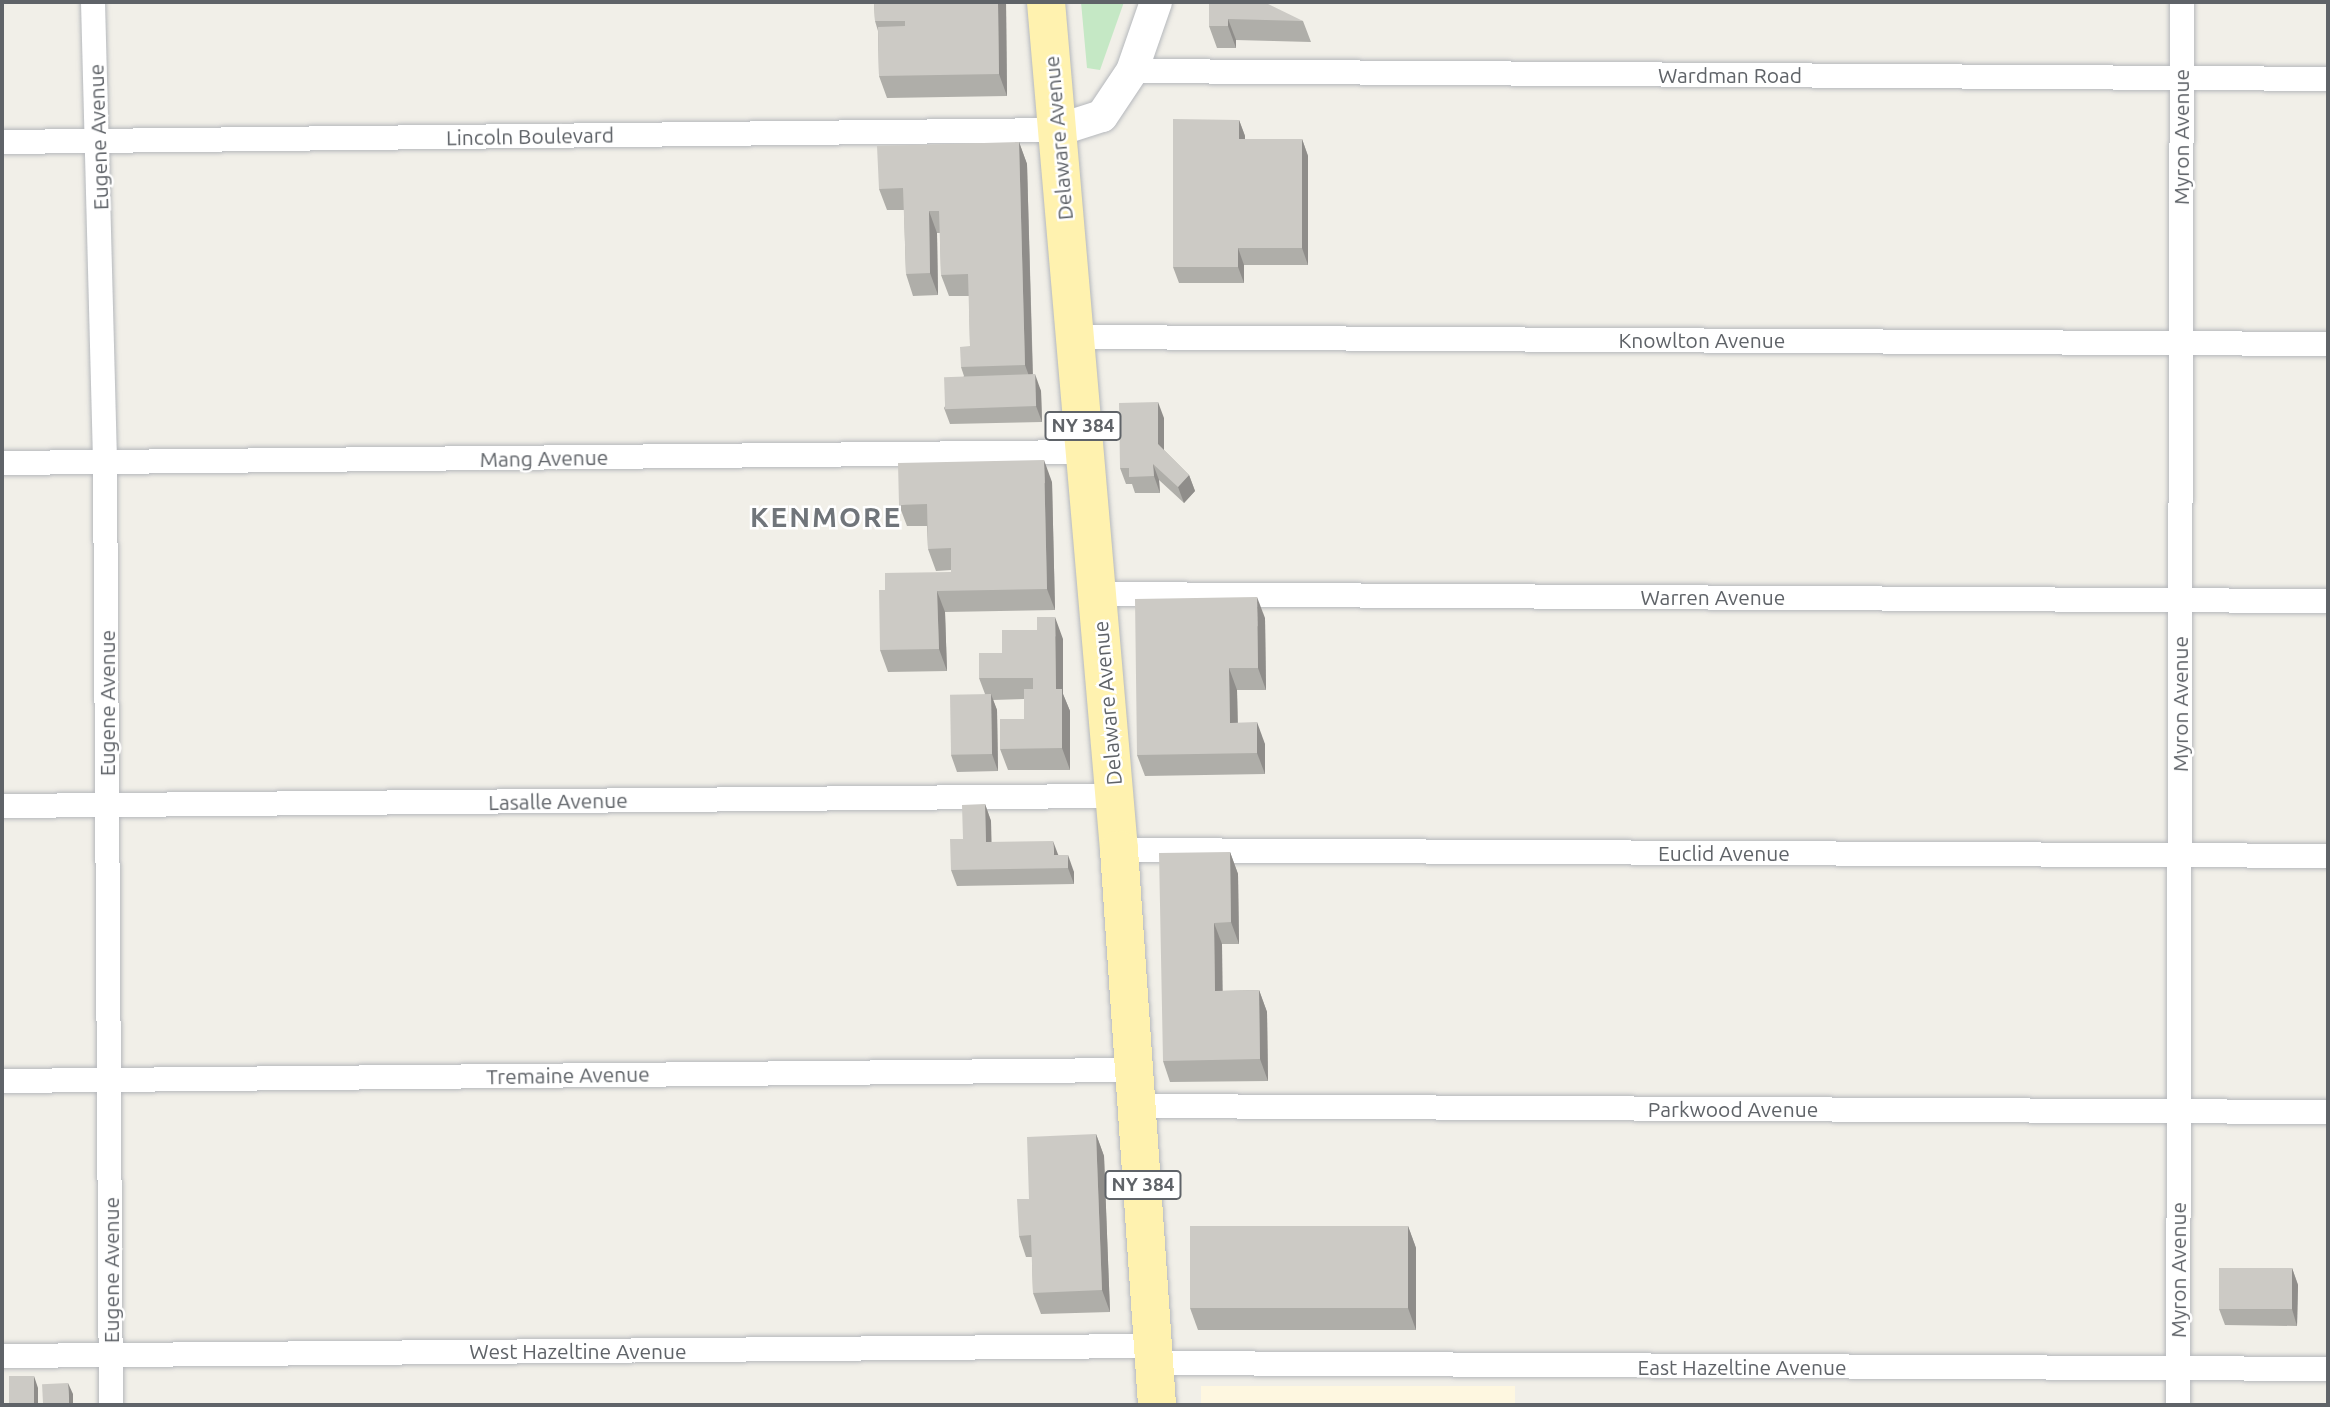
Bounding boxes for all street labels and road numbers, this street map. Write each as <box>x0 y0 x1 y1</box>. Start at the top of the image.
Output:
street label: Delaware Avenue <box>1038 55 1078 221</box>
street label: Wardman Road <box>1658 62 1802 88</box>
street label: Eugene Avenue <box>83 63 113 211</box>
street label: Myron Avenue <box>2168 69 2194 205</box>
street label: Lincoln Boulevard <box>446 122 614 150</box>
street label: Knowlton Avenue <box>1619 327 1785 353</box>
road number: NY 384 <box>1043 410 1123 442</box>
street label: Mang Avenue <box>479 444 609 472</box>
street label: Warren Avenue <box>1641 584 1785 610</box>
street label: Delaware Avenue <box>1087 620 1127 786</box>
street label: Eugene Avenue <box>94 630 120 776</box>
street label: Myron Avenue <box>2167 636 2193 772</box>
street label: Lasalle Avenue <box>488 787 628 815</box>
street label: Euclid Avenue <box>1658 840 1790 866</box>
street label: Tremaine Avenue <box>486 1061 650 1089</box>
street label: Parkwood Avenue <box>1648 1096 1818 1122</box>
road number: NY 384 <box>1103 1170 1183 1200</box>
street label: Eugene Avenue <box>98 1197 124 1343</box>
street label: Myron Avenue <box>2165 1202 2191 1338</box>
street label: West Hazeltine Avenue <box>469 1338 687 1364</box>
street label: East Hazeltine Avenue <box>1637 1354 1847 1380</box>

